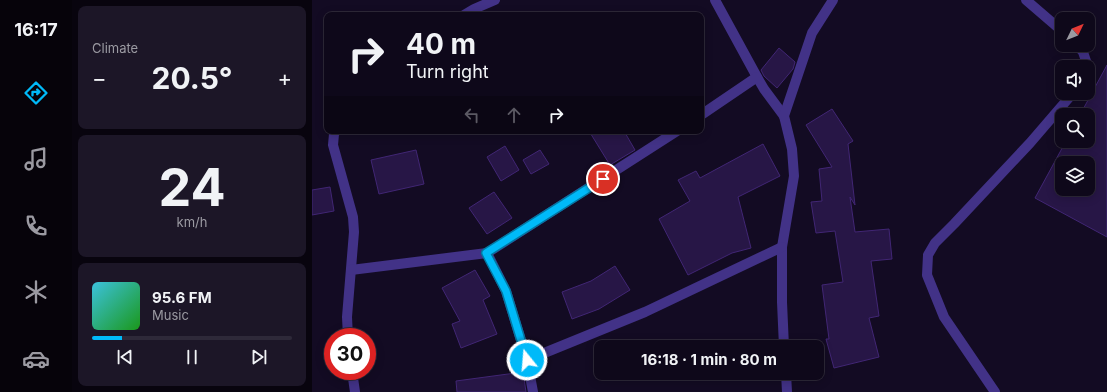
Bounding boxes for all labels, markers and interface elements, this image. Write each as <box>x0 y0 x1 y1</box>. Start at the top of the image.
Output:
north arrow <box>1055 12 1095 52</box>
map controls <box>1055 12 1095 196</box>
text: 16:17 <box>14 19 58 40</box>
text: 40 m <box>406 27 476 61</box>
icon: right <box>340 28 392 80</box>
text: Climate <box>92 40 138 56</box>
text: 20.5° <box>152 60 232 96</box>
button: sound <box>1055 60 1095 100</box>
text: Turn right <box>406 61 489 82</box>
text: − <box>92 65 107 91</box>
text: + <box>277 65 292 91</box>
icon: directions <box>22 79 50 107</box>
icon: left <box>461 104 483 126</box>
icon: ahead <box>503 104 525 126</box>
icon: right <box>545 104 567 126</box>
button: search <box>1055 108 1095 148</box>
icon: music <box>22 145 50 173</box>
text: 24 <box>158 156 226 219</box>
button: layers <box>1055 156 1095 196</box>
pin <box>586 162 620 196</box>
icon: arrive <box>592 168 614 190</box>
icon: phone <box>22 212 50 240</box>
text: km/h <box>177 214 207 230</box>
icon: climate <box>22 278 50 306</box>
text: 95.6 FM <box>152 288 212 307</box>
text: Music <box>152 307 189 323</box>
speed limit sign: 30 <box>324 328 376 380</box>
position arrow <box>506 339 548 381</box>
icon: car <box>22 345 50 373</box>
icon: previous <box>114 346 136 368</box>
icon: pause <box>181 346 203 368</box>
icon: next <box>248 346 270 368</box>
text: 16:18 · 1 min · 80 m <box>641 350 777 369</box>

